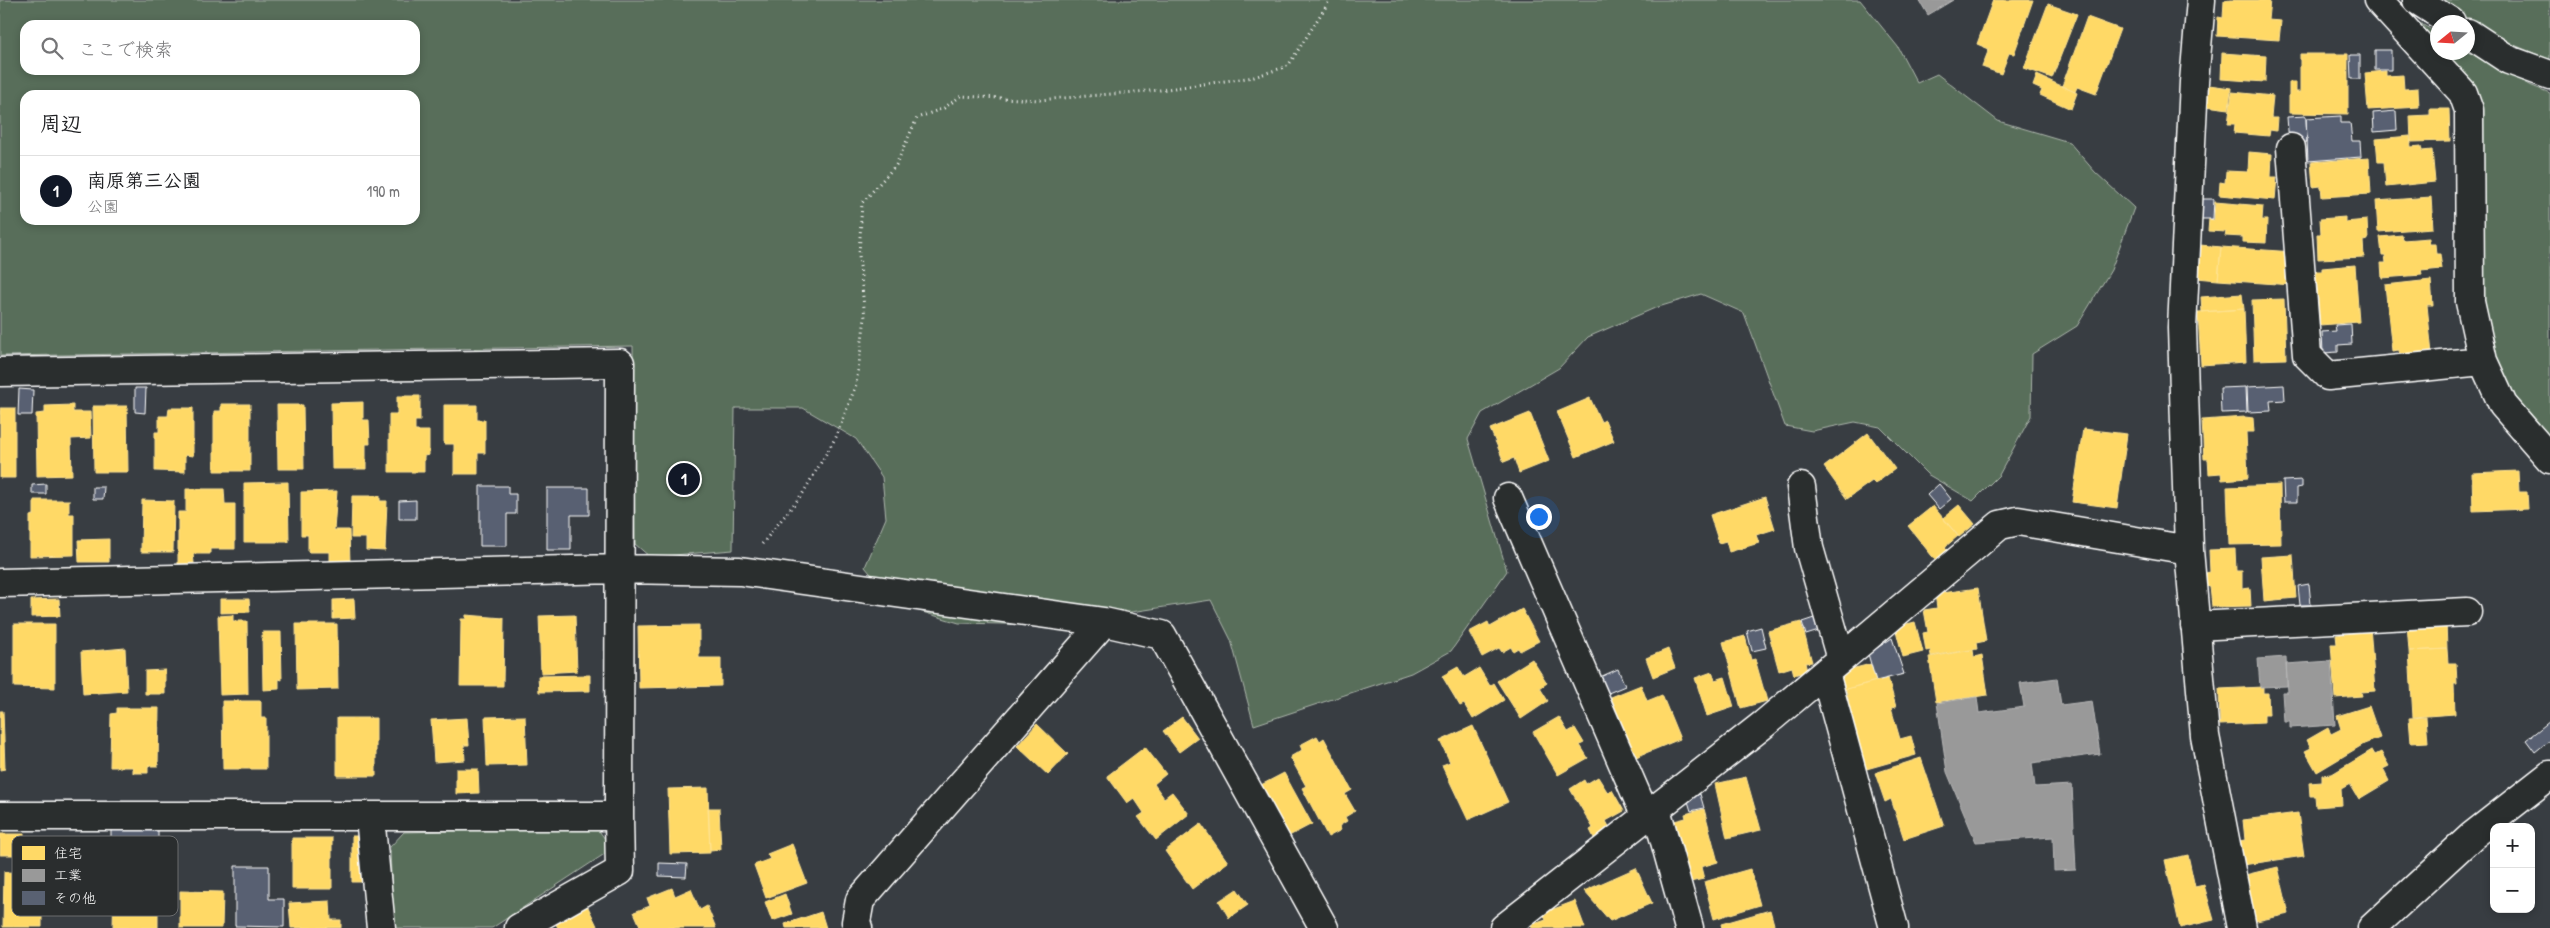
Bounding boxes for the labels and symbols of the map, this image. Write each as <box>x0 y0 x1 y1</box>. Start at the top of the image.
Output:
north arrow <box>2430 15 2475 60</box>
pin: 1 <box>668 460 700 498</box>
your location <box>1526 504 1552 530</box>
legend <box>12 836 178 916</box>
text: 住宅 <box>54 843 82 862</box>
text: 工業 <box>54 865 82 884</box>
text: その他 <box>54 888 96 907</box>

